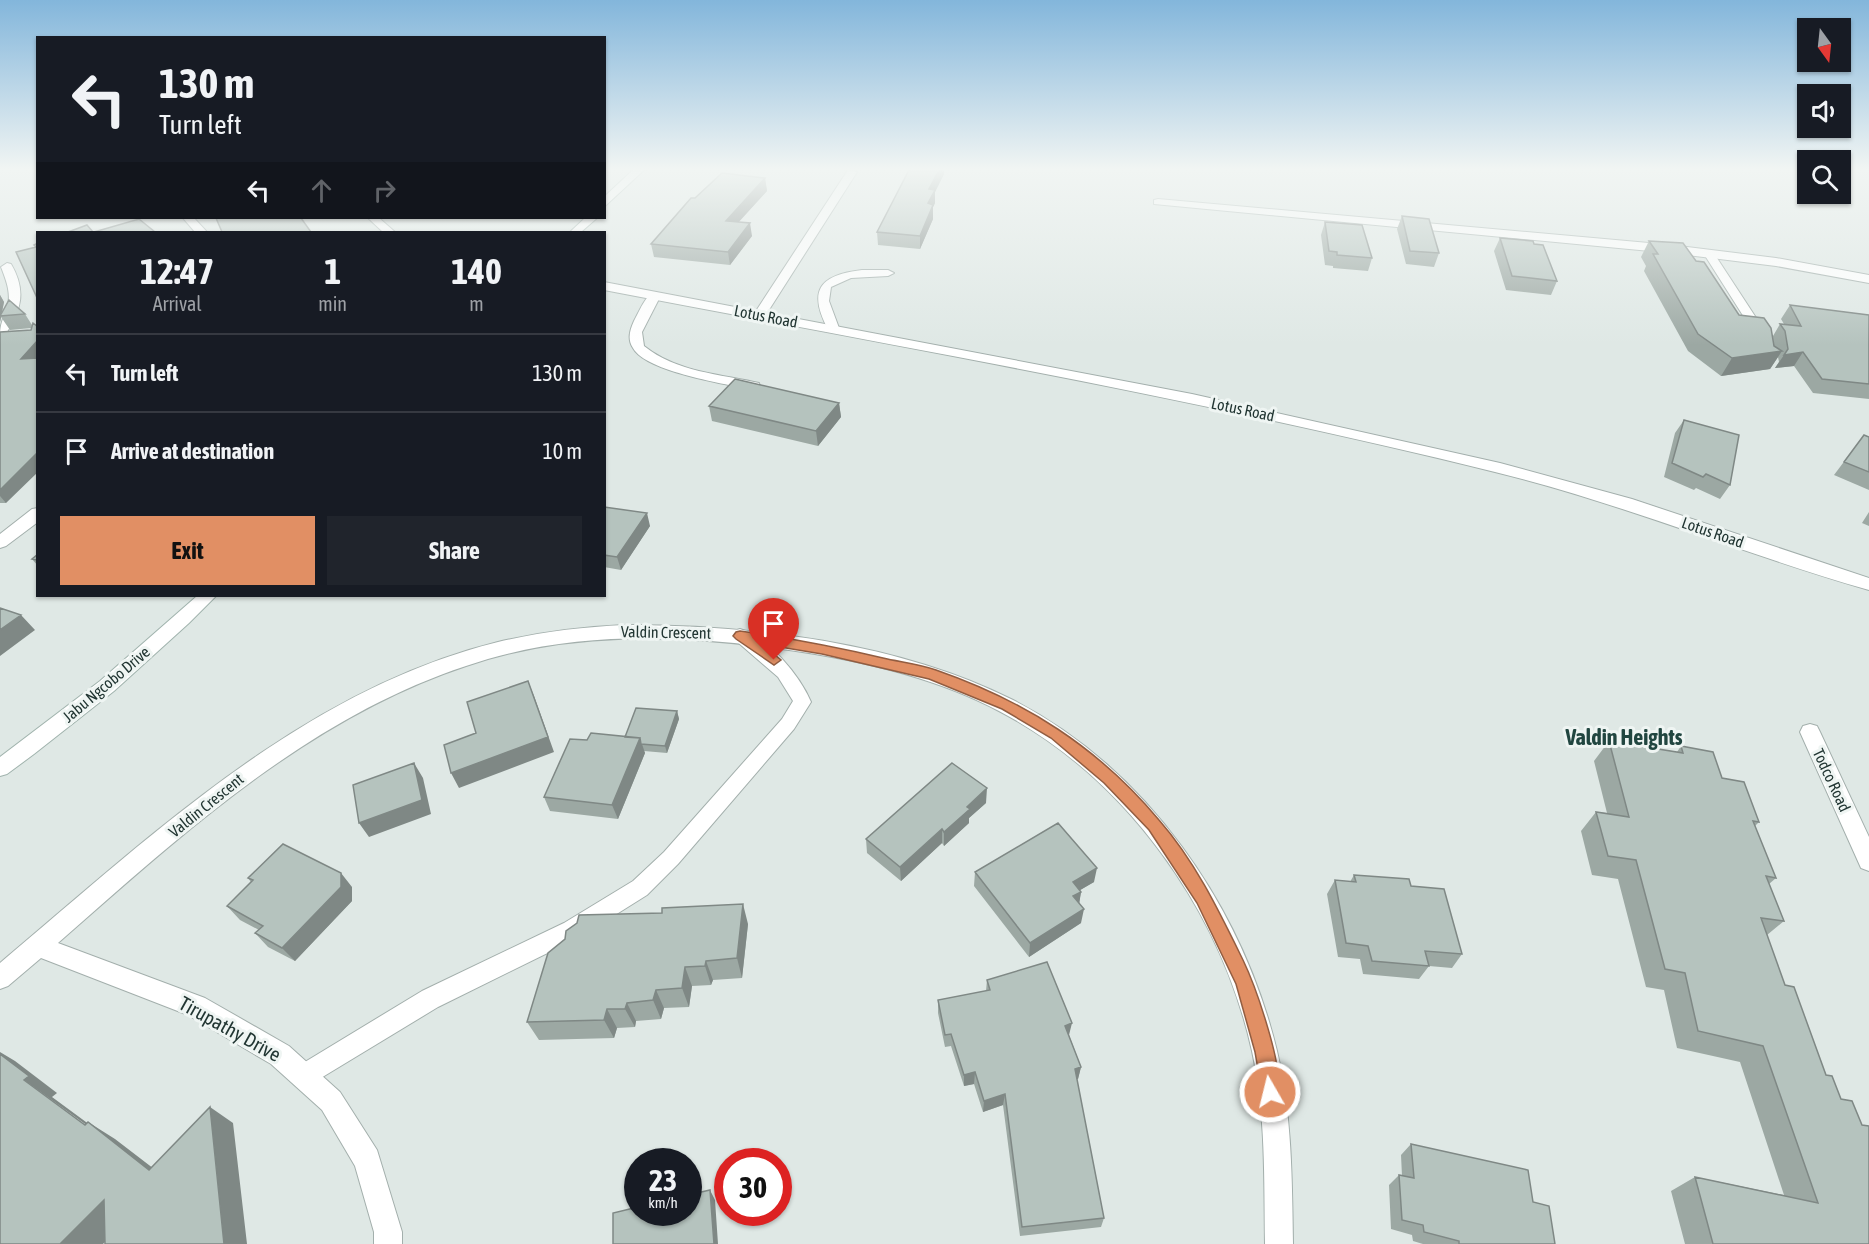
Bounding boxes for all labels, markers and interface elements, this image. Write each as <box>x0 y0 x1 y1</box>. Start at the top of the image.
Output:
north arrow <box>1797 18 1851 72</box>
map controls <box>1797 18 1851 204</box>
text: 130 m <box>159 59 254 107</box>
icon: left <box>60 60 138 138</box>
button: sound <box>1797 84 1851 138</box>
text: Turn left <box>159 109 242 140</box>
button: search <box>1797 150 1851 204</box>
icon: left <box>242 174 275 207</box>
icon: ahead <box>305 174 338 207</box>
icon: right <box>368 174 401 207</box>
text: 12:47 <box>140 250 214 292</box>
text: 1 <box>324 250 341 292</box>
text: 140 <box>451 250 502 292</box>
text: Arrival <box>153 292 202 315</box>
text: min <box>318 292 347 315</box>
text: m <box>469 292 484 315</box>
street label: Lotus Road <box>733 301 799 331</box>
icon: left <box>60 357 93 390</box>
text: Turn left <box>111 360 178 386</box>
text: 130 m <box>532 360 582 386</box>
street label: Lotus Road <box>1210 393 1276 425</box>
icon: arrive <box>60 435 93 468</box>
text: Arrive at destination <box>111 438 274 464</box>
text: 10 m <box>542 438 582 464</box>
street label: Lotus Road <box>1680 513 1746 551</box>
button: Exit <box>60 516 315 585</box>
button: Share <box>327 516 582 585</box>
pin <box>748 598 799 660</box>
icon: arrive <box>757 607 790 640</box>
street label: Valdin Crescent <box>621 622 712 642</box>
street label: Jabu Ngcobo Drive <box>59 642 154 726</box>
district label: Valdin Heights <box>1564 724 1683 750</box>
street label: Todco Road <box>1810 746 1854 814</box>
street label: Valdin Crescent <box>165 769 247 840</box>
street label: Tirupathy Drive <box>175 991 285 1066</box>
position arrow <box>1238 1060 1302 1124</box>
speed limit sign: 30 <box>714 1148 792 1226</box>
text: 23 <box>649 1163 677 1197</box>
text: km/h <box>648 1194 678 1211</box>

